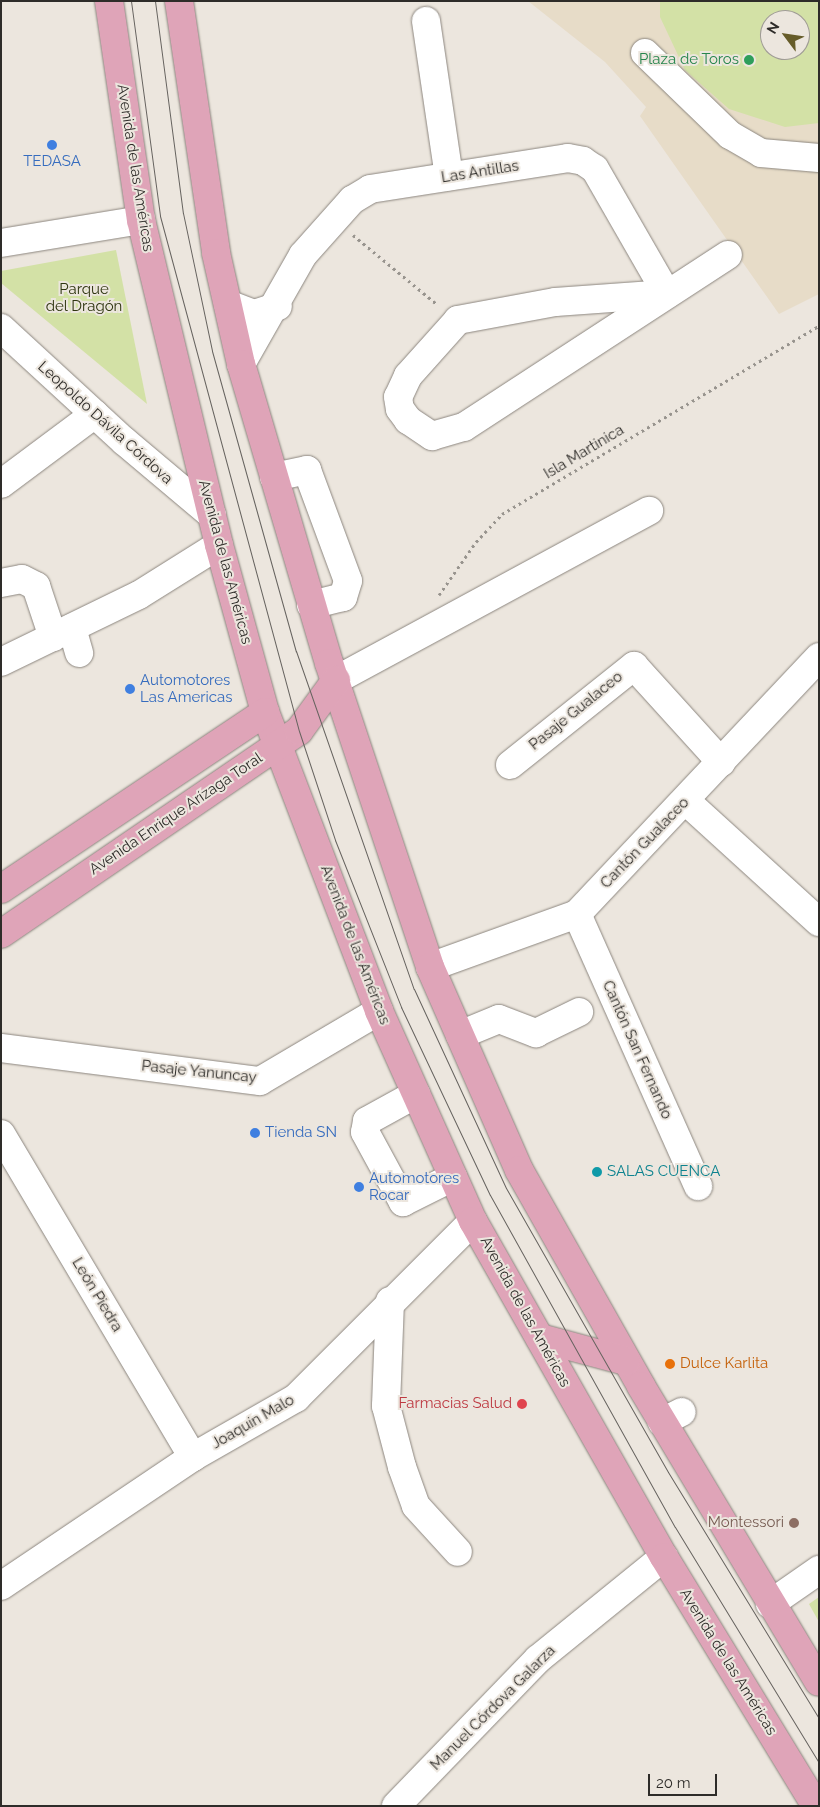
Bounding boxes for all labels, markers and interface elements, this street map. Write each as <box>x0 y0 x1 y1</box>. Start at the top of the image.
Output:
north arrow <box>760 10 810 60</box>
text: N <box>763 19 783 36</box>
place label: Plaza de Toros <box>638 51 739 69</box>
marker: Plaza de Toros <box>743 54 755 66</box>
street label: Avenida de las Américas <box>113 83 157 253</box>
marker: TEDASA <box>46 139 58 151</box>
place label: TEDASA <box>23 153 81 171</box>
street label: Las Antillas <box>440 157 520 187</box>
park label: Parque del Dragón <box>45 280 123 315</box>
street label: Leopoldo Dávila Córdova <box>34 358 176 488</box>
street label: Isla Martinica <box>541 421 627 483</box>
street label: Avenida de las Américas <box>194 478 256 646</box>
street label: Pasaje Gualaceo <box>526 668 626 754</box>
place label: Automotores Las Americas <box>140 671 233 706</box>
marker: Automotores Las Americas <box>124 683 136 695</box>
street label: Avenida Enrique Arízaga Toral <box>86 749 266 879</box>
street label: Cantón Gualaceo <box>597 794 693 892</box>
street label: Avenida de las Américas <box>316 863 394 1027</box>
street label: Cantón San Fernando <box>598 978 676 1122</box>
street label: Pasaje Yanuncay <box>140 1057 258 1087</box>
place label: Tienda SN <box>265 1124 337 1142</box>
marker: Tienda SN <box>249 1127 261 1139</box>
place label: SALAS CUENCA <box>607 1163 720 1181</box>
marker: SALAS CUENCA <box>591 1166 603 1178</box>
place label: Automotores Rocar <box>369 1169 459 1204</box>
marker: Automotores Rocar <box>353 1181 365 1193</box>
street label: Avenida de las Américas <box>476 1233 574 1391</box>
street label: León Piedra <box>68 1255 126 1335</box>
place label: Dulce Karlita <box>680 1355 768 1373</box>
marker: Dulce Karlita <box>664 1358 676 1370</box>
street label: Joaquín Malo <box>208 1391 298 1453</box>
place label: Farmacias Salud <box>398 1395 512 1413</box>
marker: Farmacias Salud <box>516 1398 528 1410</box>
place label: Montessori <box>708 1514 784 1532</box>
marker: Montessori <box>788 1517 800 1529</box>
street label: Avenida de las Américas <box>675 1585 781 1739</box>
street label: Manuel Córdova Galarza <box>427 1642 559 1774</box>
scale bar <box>650 1764 719 1796</box>
text: 20 m <box>656 1774 691 1792</box>

